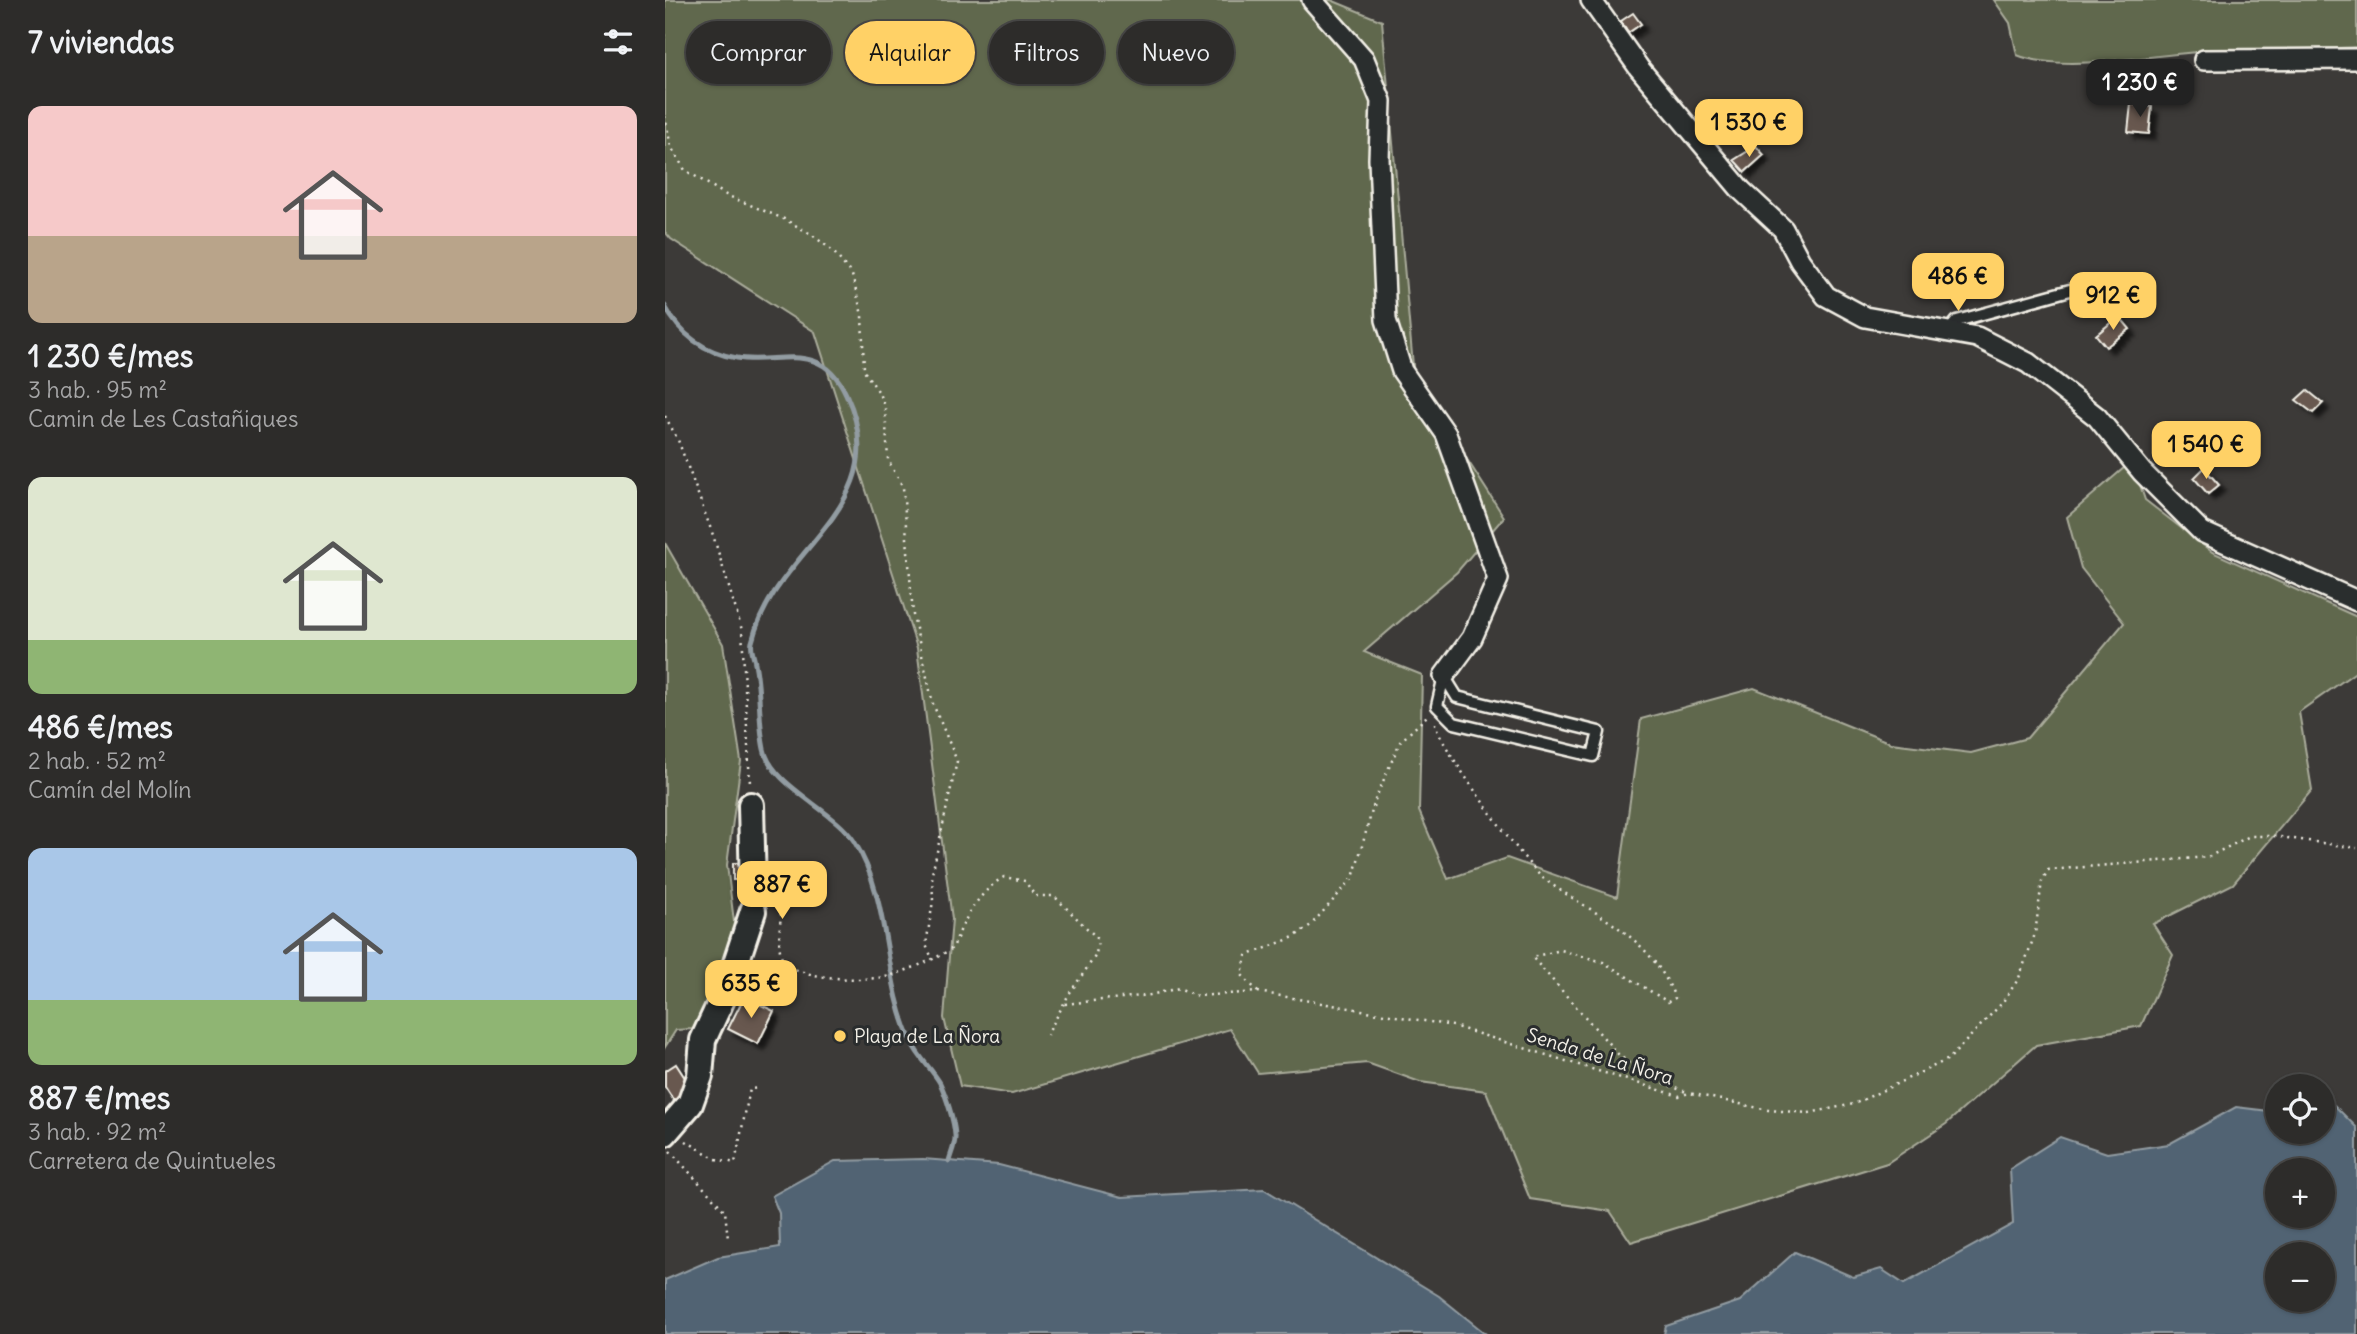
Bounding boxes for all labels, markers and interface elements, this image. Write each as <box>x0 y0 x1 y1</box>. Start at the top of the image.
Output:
chip: Comprar <box>686 21 831 84</box>
chip: Alquilar <box>845 21 975 84</box>
chip: Filtros <box>989 21 1104 84</box>
chip: Nuevo <box>1118 21 1234 84</box>
text: 7 viviendas <box>28 23 174 61</box>
icon: filters <box>599 23 637 61</box>
pin: 1 230 € <box>2075 60 2205 119</box>
text: 1 230 € <box>2102 67 2178 96</box>
pin: 1 530 € <box>1684 100 1814 159</box>
text: 1 530 € <box>1711 107 1787 136</box>
icon: home <box>270 152 396 278</box>
pin: 486 € <box>1909 254 2007 313</box>
text: 486 € <box>1928 261 1988 290</box>
pin: 912 € <box>2064 272 2162 332</box>
text: 912 € <box>2085 280 2141 309</box>
text: 1 230 €/mes <box>28 337 193 375</box>
text: 3 hab. · 95 m² <box>28 375 167 404</box>
text: Camin de Les Castañiques <box>28 404 298 433</box>
pin: 1 540 € <box>2141 421 2271 481</box>
text: 1 540 € <box>2168 429 2244 458</box>
icon: home <box>270 523 396 649</box>
text: 486 €/mes <box>28 708 173 746</box>
text: 2 hab. · 52 m² <box>28 746 166 775</box>
text: Camín del Molín <box>28 775 192 804</box>
pin: 887 € <box>733 862 831 921</box>
text: 887 € <box>753 869 811 898</box>
icon: home <box>270 894 396 1020</box>
pin: 635 € <box>702 960 800 1020</box>
text: 635 € <box>721 968 781 997</box>
street label: Senda de La Ñora <box>1524 1022 1676 1090</box>
place label: Playa de La Ñora <box>854 1024 1000 1048</box>
marker: Playa de La Ñora <box>832 1028 848 1044</box>
map controls <box>2265 1074 2335 1312</box>
button: locate <box>2265 1074 2335 1144</box>
text: 887 €/mes <box>28 1079 170 1117</box>
text: 3 hab. · 92 m² <box>28 1117 167 1146</box>
text: Carretera de Quintueles <box>28 1146 276 1175</box>
button: + <box>2265 1158 2335 1228</box>
button: − <box>2265 1242 2335 1312</box>

